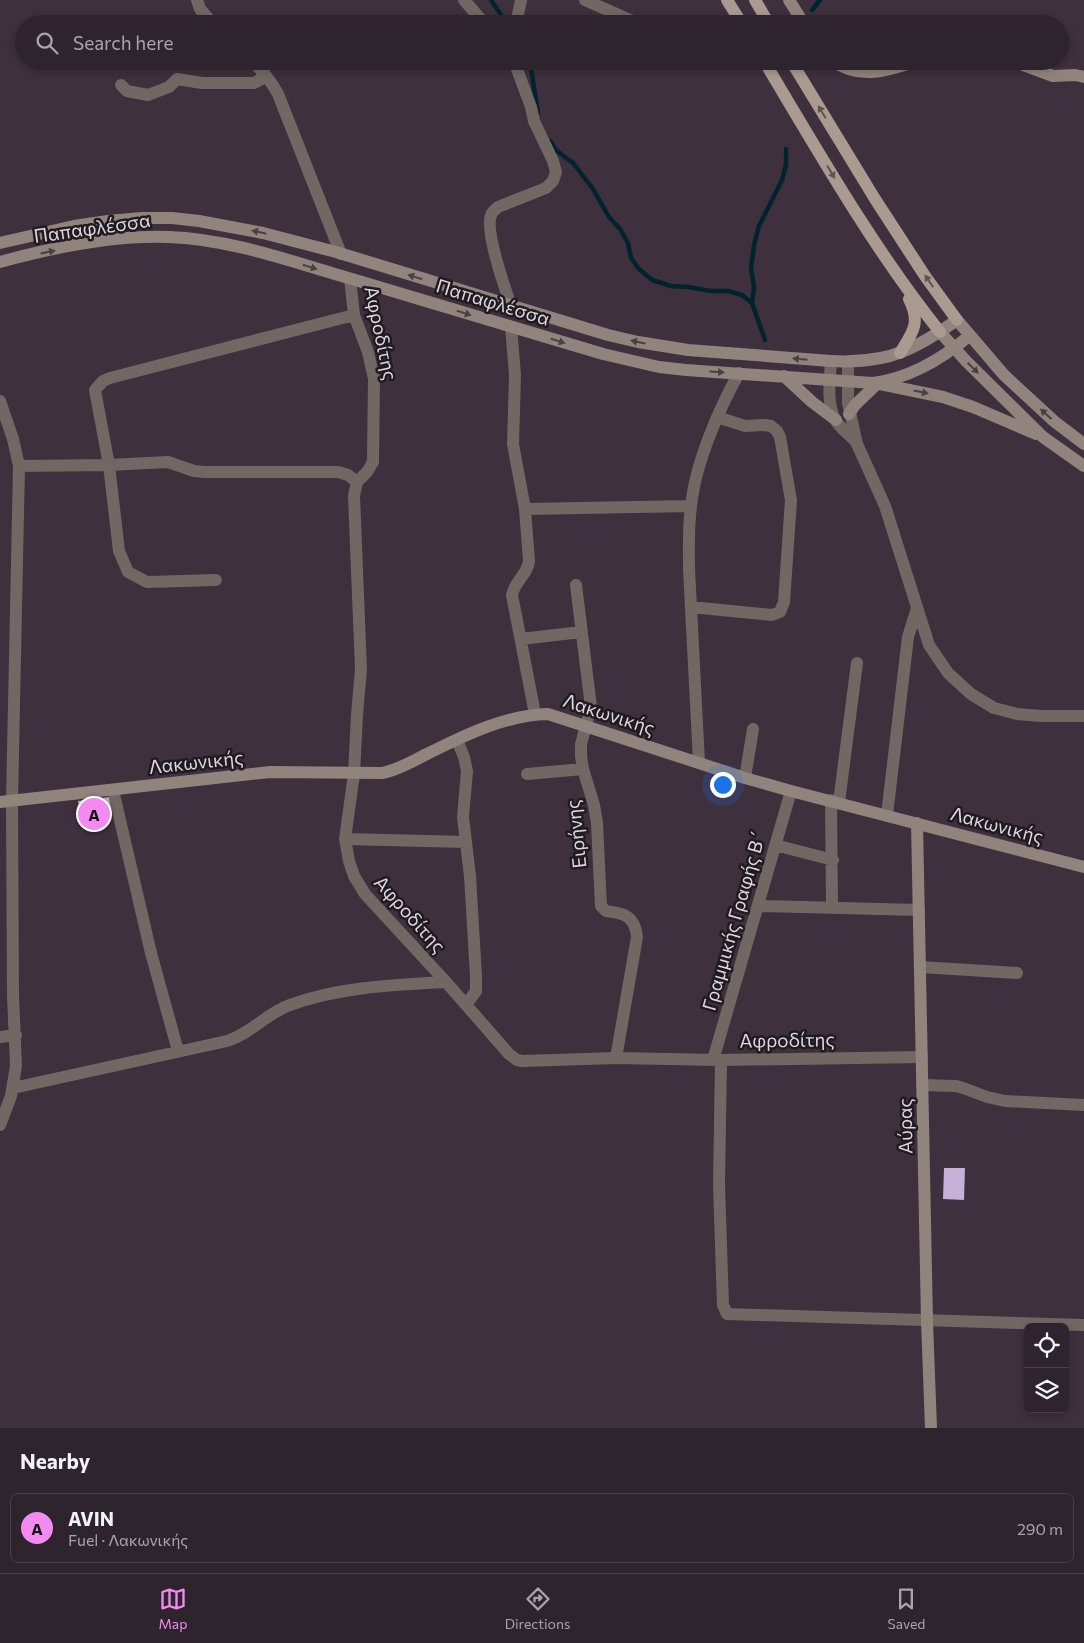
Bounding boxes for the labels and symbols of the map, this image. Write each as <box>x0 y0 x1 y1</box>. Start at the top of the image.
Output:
one-way arrow <box>818 106 827 119</box>
one-way arrow <box>827 166 836 179</box>
street label: Παπαφλέσσα <box>32 208 152 247</box>
one-way arrow <box>252 228 267 236</box>
one-way arrow <box>40 247 56 255</box>
one-way arrow <box>303 263 318 271</box>
one-way arrow <box>408 272 423 280</box>
street label: Παπαφλέσσα <box>434 273 553 330</box>
one-way arrow <box>924 274 934 288</box>
street label: Αφροδίτης <box>360 284 403 382</box>
one-way arrow <box>457 309 472 317</box>
one-way arrow <box>550 337 565 345</box>
one-way arrow <box>631 338 646 346</box>
one-way arrow <box>792 354 808 362</box>
one-way arrow <box>967 361 979 373</box>
one-way arrow <box>709 368 725 376</box>
one-way arrow <box>914 388 929 396</box>
one-way arrow <box>1040 408 1052 420</box>
street label: Λακωνικής <box>560 688 658 739</box>
street label: Λακωνικής <box>148 745 244 778</box>
your location <box>710 772 736 798</box>
pin: A <box>78 795 110 833</box>
street label: Ειρήνης <box>560 799 591 869</box>
street label: Λακωνικής <box>948 801 1046 848</box>
street label: Γραμμικής Γραφής Β΄ <box>697 827 770 1013</box>
street label: Αφροδίτης <box>370 870 451 957</box>
street label: Αφροδίτης <box>739 1027 835 1052</box>
street label: Αύρας <box>893 1098 916 1154</box>

